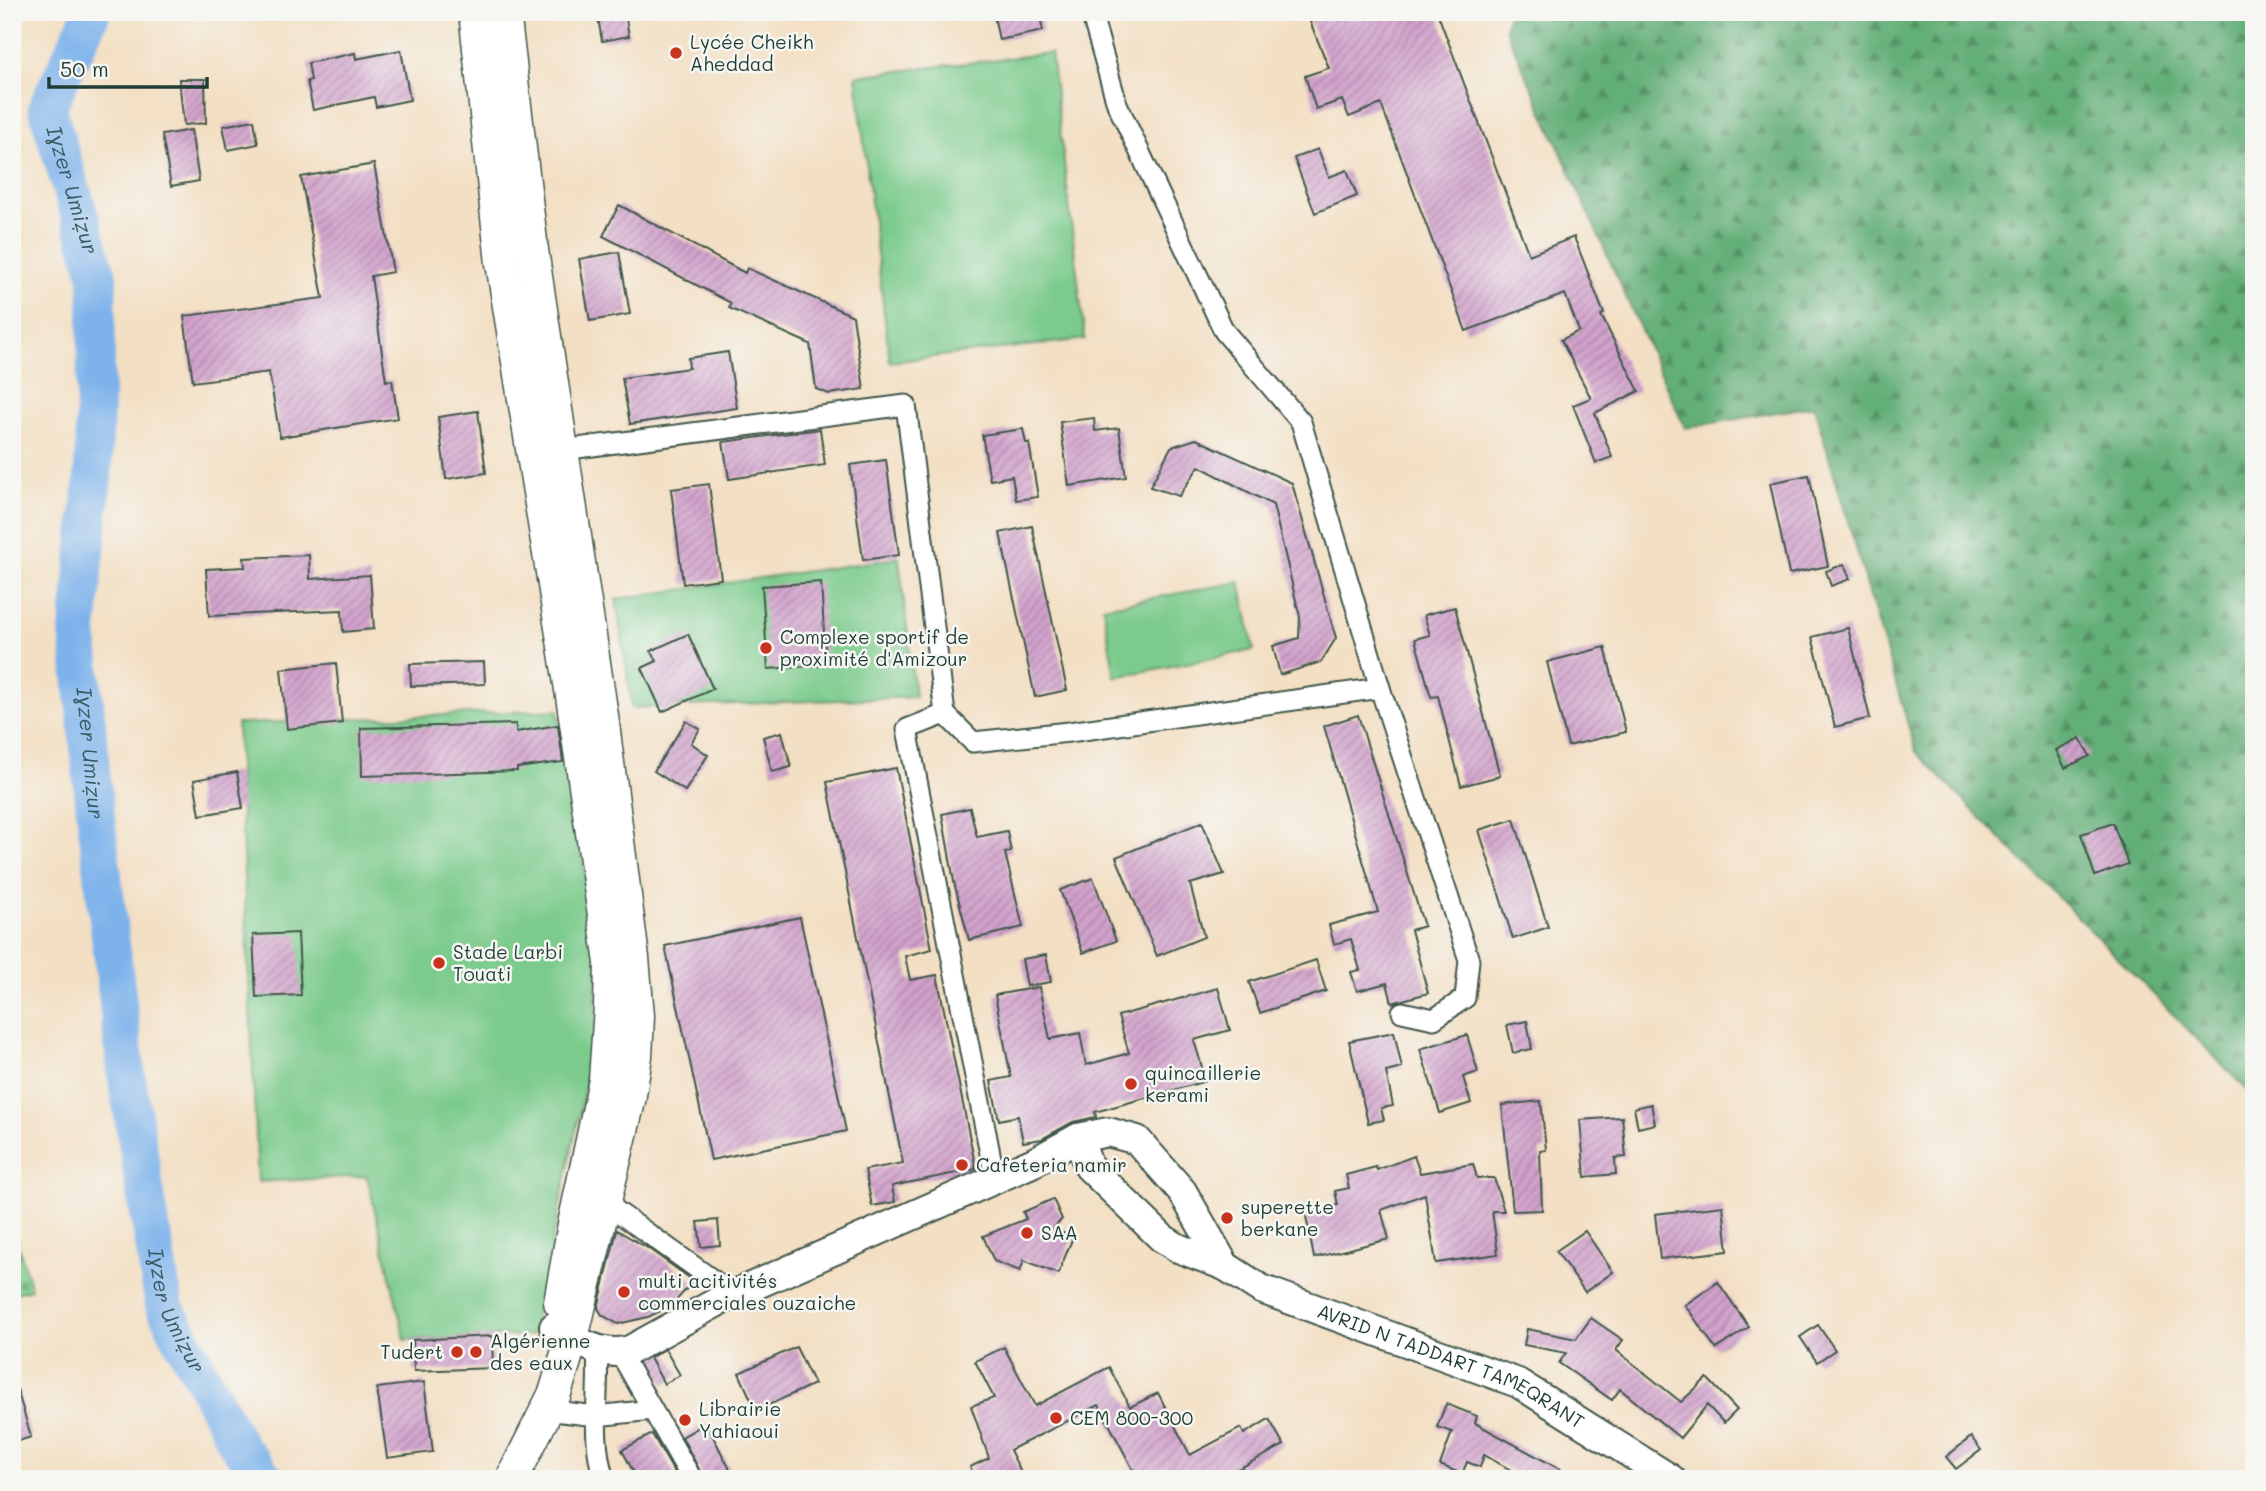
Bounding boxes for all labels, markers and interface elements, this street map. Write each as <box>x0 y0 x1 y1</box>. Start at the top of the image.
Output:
place label: Lycée Cheikh Aheddad <box>690 29 813 76</box>
marker: Lycée Cheikh Aheddad <box>668 45 684 61</box>
scale bar <box>49 46 206 90</box>
text: 50 m <box>60 55 109 82</box>
water label: Iɣzer Umiẓur <box>41 122 105 257</box>
place label: Complexe sportif de proximité d'Amizour <box>780 624 969 671</box>
marker: Complexe sportif de proximité d'Amizour <box>758 640 774 656</box>
water label: Iɣzer Umiẓur <box>71 686 111 821</box>
place label: Stade Larbi Touati <box>453 939 563 986</box>
marker: Stade Larbi Touati <box>431 955 447 971</box>
place label: quincaillerie kerami <box>1145 1060 1261 1107</box>
marker: quincaillerie kerami <box>1123 1076 1139 1092</box>
place label: Cafeteria namir <box>976 1152 1127 1177</box>
marker: Cafeteria namir <box>954 1157 970 1173</box>
place label: superette berkane <box>1241 1194 1334 1241</box>
marker: superette berkane <box>1219 1210 1235 1226</box>
place label: SAA <box>1041 1220 1078 1245</box>
marker: SAA <box>1019 1225 1035 1241</box>
water label: Iɣzer Umiẓur <box>143 1246 212 1377</box>
place label: multi acitivités commerciales ouzaiche <box>638 1268 856 1315</box>
marker: multi acitivités commerciales ouzaiche <box>616 1284 632 1300</box>
street label: AVRID N TADDART TAMEQRANT <box>1314 1298 1589 1434</box>
place label: Algérienne des eaux <box>490 1328 591 1375</box>
place label: Tudert <box>380 1339 443 1364</box>
marker: Tudert <box>449 1344 465 1360</box>
marker: Algérienne des eaux <box>468 1344 484 1360</box>
place label: Librairie Yahiaoui <box>699 1396 781 1443</box>
place label: CEM 800-300 <box>1070 1405 1193 1430</box>
marker: CEM 800-300 <box>1048 1410 1064 1426</box>
marker: Librairie Yahiaoui <box>677 1412 693 1428</box>

